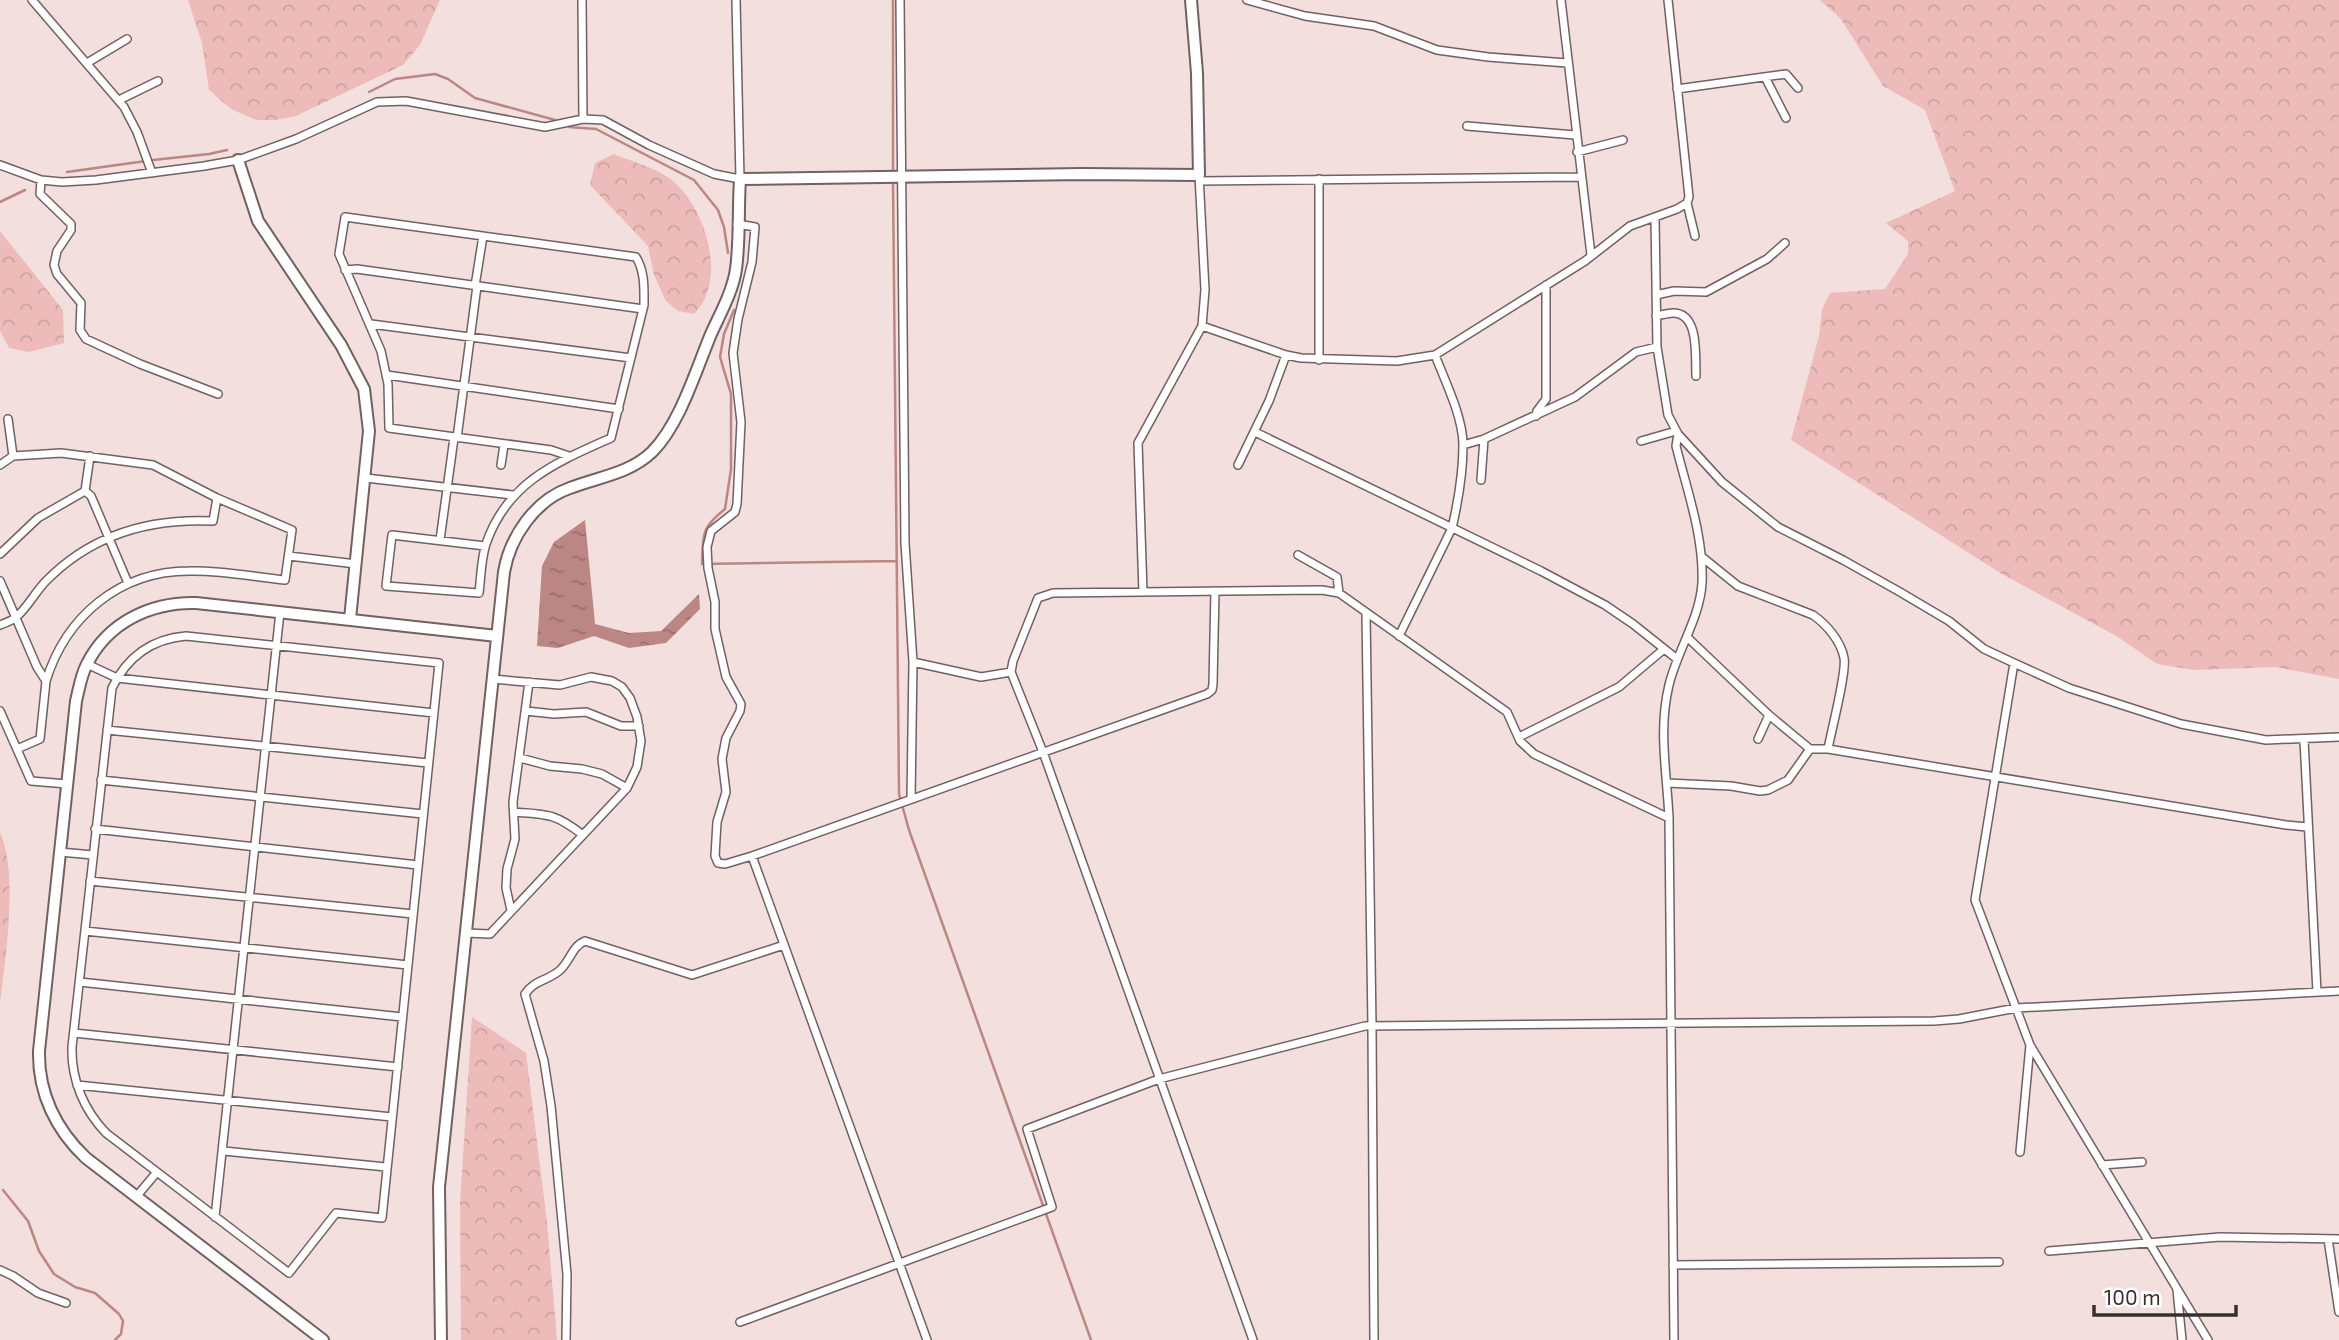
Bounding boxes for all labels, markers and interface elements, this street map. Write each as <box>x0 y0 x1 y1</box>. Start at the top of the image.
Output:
scale bar <box>2094 1274 2236 1318</box>
text: 100 m <box>2104 1284 2161 1309</box>

